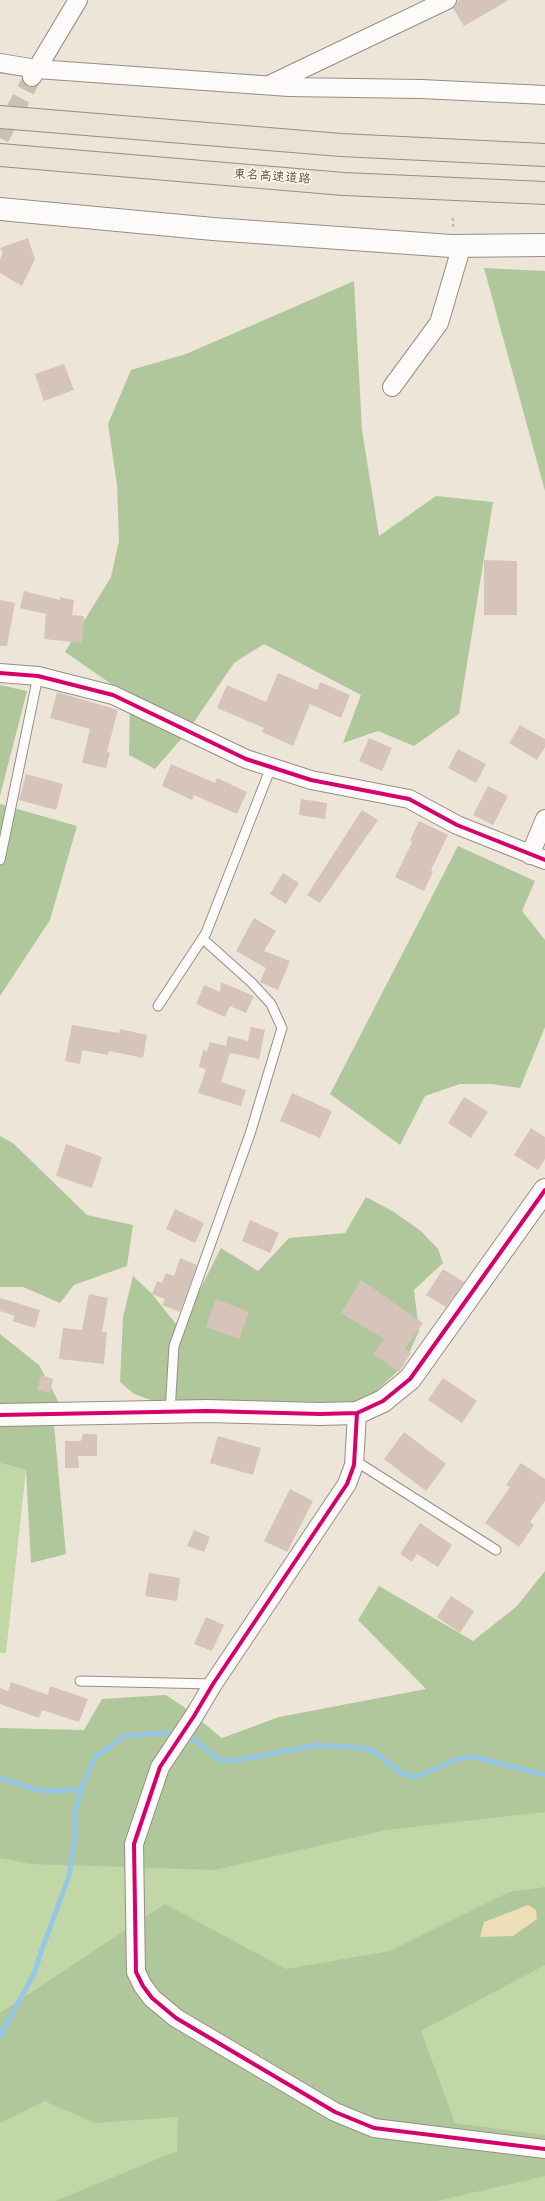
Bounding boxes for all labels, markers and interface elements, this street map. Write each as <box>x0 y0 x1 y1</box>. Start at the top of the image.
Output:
street label: 東名高速道路 <box>233 167 311 189</box>

